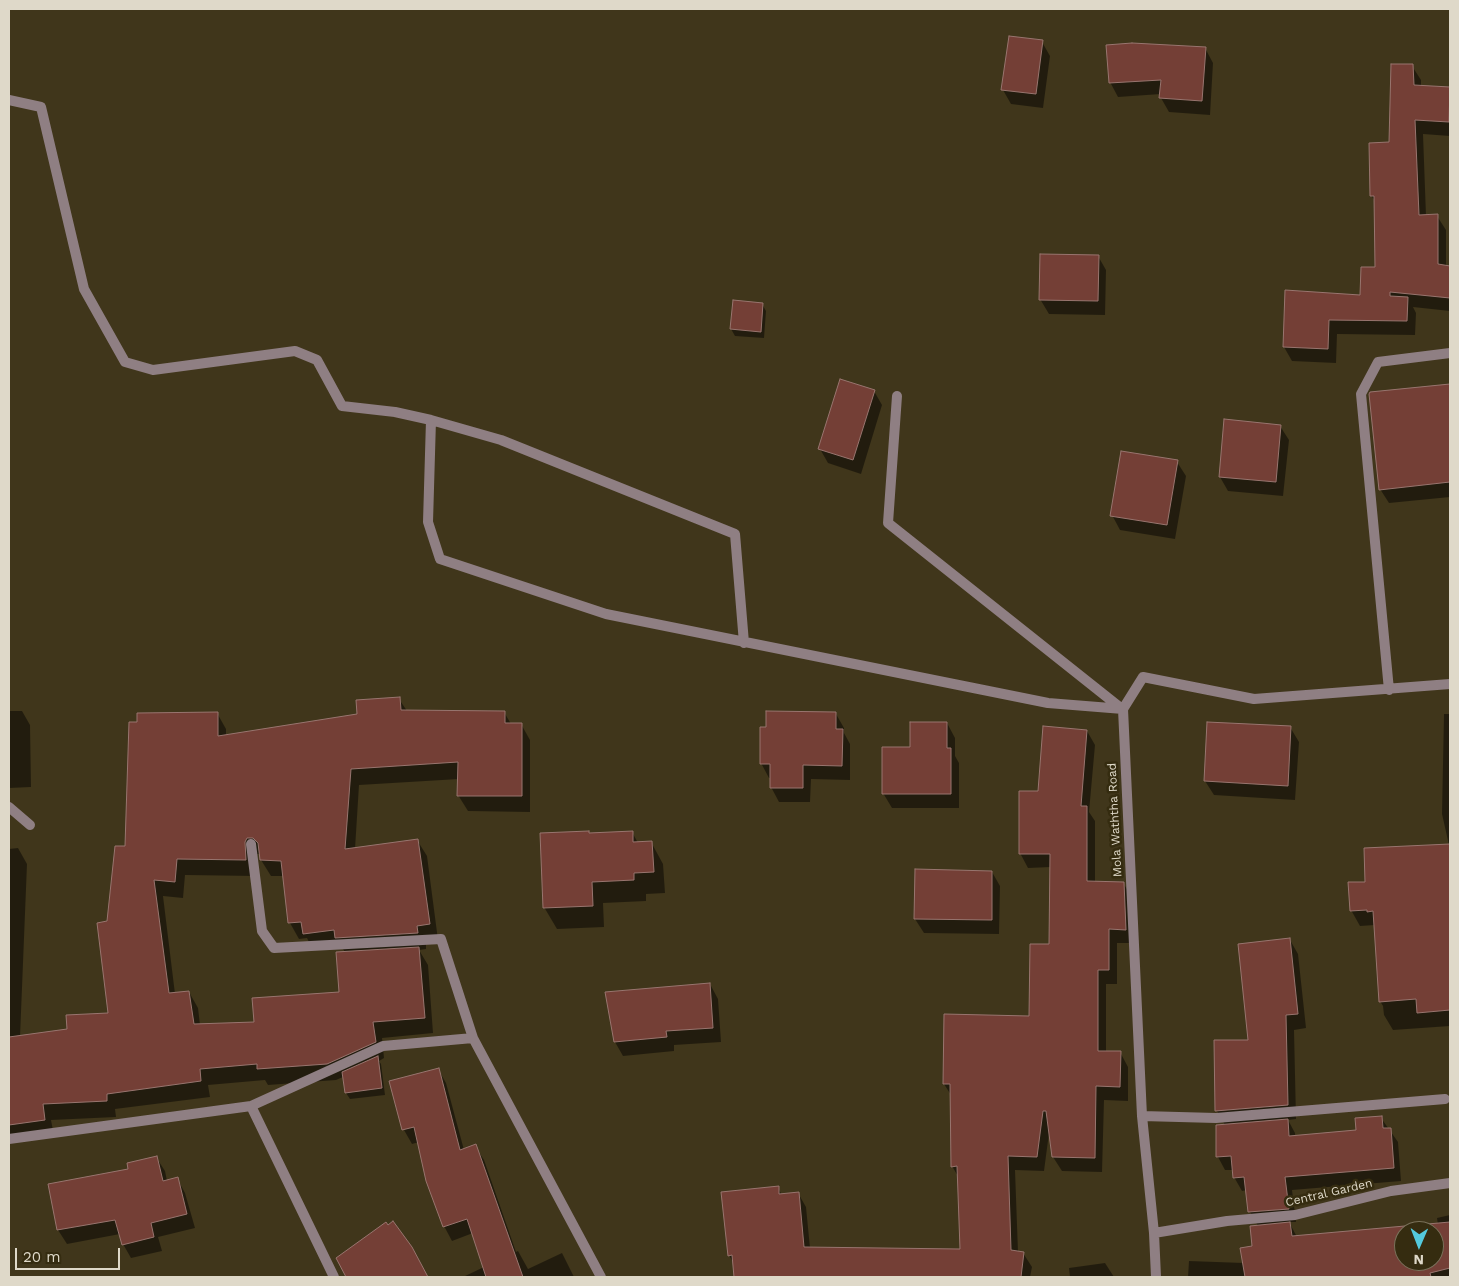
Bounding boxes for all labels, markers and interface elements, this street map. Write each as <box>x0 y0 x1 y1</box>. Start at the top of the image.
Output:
street label: Mola Waththa Road <box>1105 762 1125 878</box>
street label: Central Garden <box>1284 1176 1374 1210</box>
north arrow <box>1394 1221 1444 1271</box>
scale bar <box>18 1238 122 1270</box>
text: 20 m <box>23 1248 61 1266</box>
text: N <box>1413 1252 1424 1268</box>

